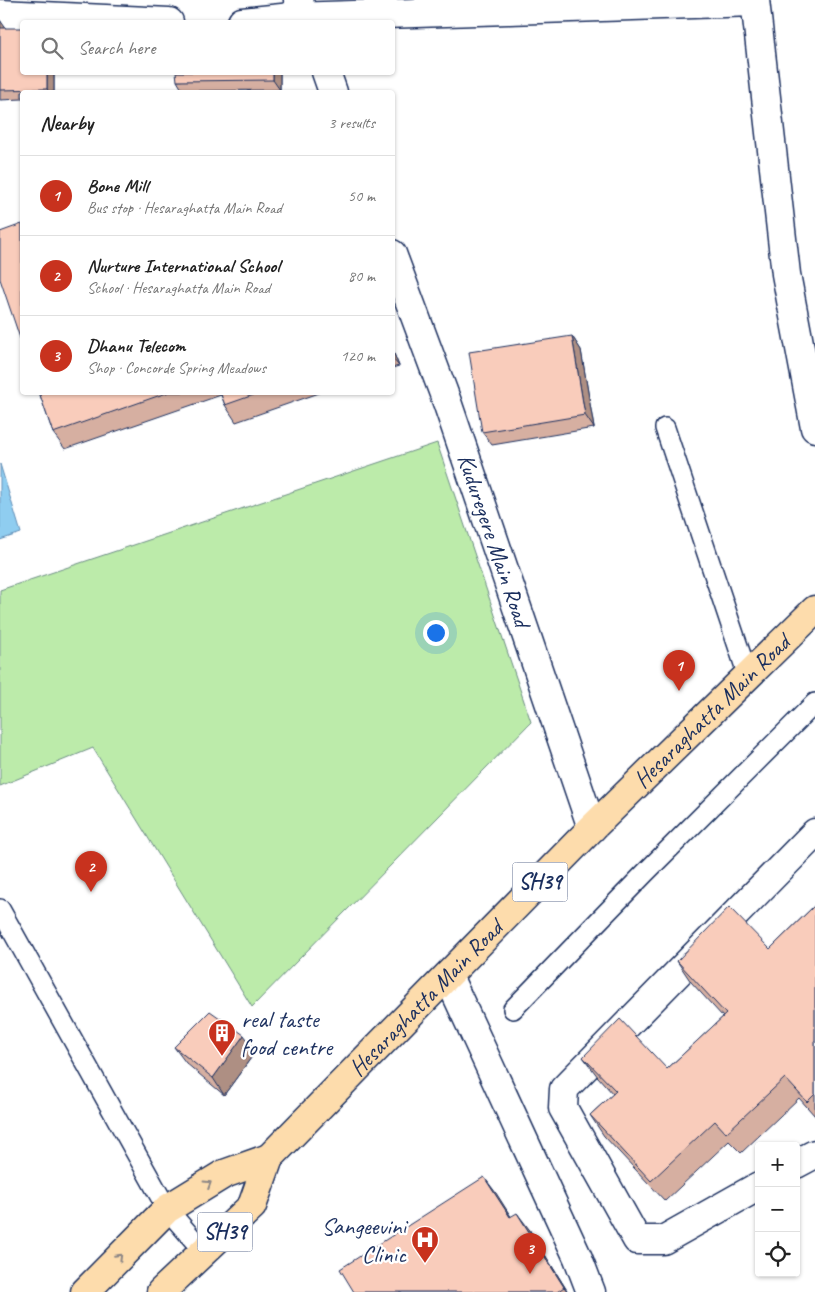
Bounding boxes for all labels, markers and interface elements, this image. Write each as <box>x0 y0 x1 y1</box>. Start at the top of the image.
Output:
search box <box>20 20 395 75</box>
icon: search <box>38 34 66 62</box>
text: Search here <box>78 36 155 60</box>
text: Nearby <box>40 110 93 136</box>
text: 3 results <box>328 113 375 133</box>
text: Bone Mill <box>87 174 148 198</box>
text: 1 <box>52 186 60 206</box>
text: 50 m <box>348 186 375 206</box>
text: Bus stop · Hesaraghatta Main Road <box>87 198 282 218</box>
text: Nurture International School <box>87 254 280 278</box>
text: 2 <box>52 266 60 286</box>
text: 80 m <box>348 266 375 286</box>
text: School · Hesaraghatta Main Road <box>87 278 270 298</box>
text: Dhanu Telecom <box>87 334 185 358</box>
text: 3 <box>52 346 60 366</box>
text: 120 m <box>341 346 375 366</box>
text: Shop · Concorde Spring Meadows <box>87 358 266 378</box>
street label: Kuduregere Main Road <box>451 450 539 634</box>
your location <box>423 620 449 646</box>
street label: Hesaraghatta Main Road <box>627 626 799 794</box>
pin: 1 <box>663 650 695 691</box>
pin: 2 <box>75 851 107 892</box>
road number: SH39 <box>512 862 568 902</box>
street label: Hesaraghatta Main Road <box>342 911 511 1083</box>
place label: real taste food centre <box>241 1004 334 1062</box>
building icon: real taste food centre <box>207 1018 237 1057</box>
map controls <box>755 1142 800 1277</box>
button: + <box>755 1142 800 1187</box>
one-way arrow <box>203 1180 212 1190</box>
button: − <box>755 1187 800 1232</box>
place label: Sangeevini Clinic <box>321 1211 409 1269</box>
road number: SH39 <box>198 1212 252 1252</box>
hospital icon: Sangeevini Clinic <box>410 1225 440 1264</box>
button: locate <box>755 1232 800 1277</box>
pin: 3 <box>514 1233 546 1274</box>
one-way arrow <box>113 1254 122 1263</box>

